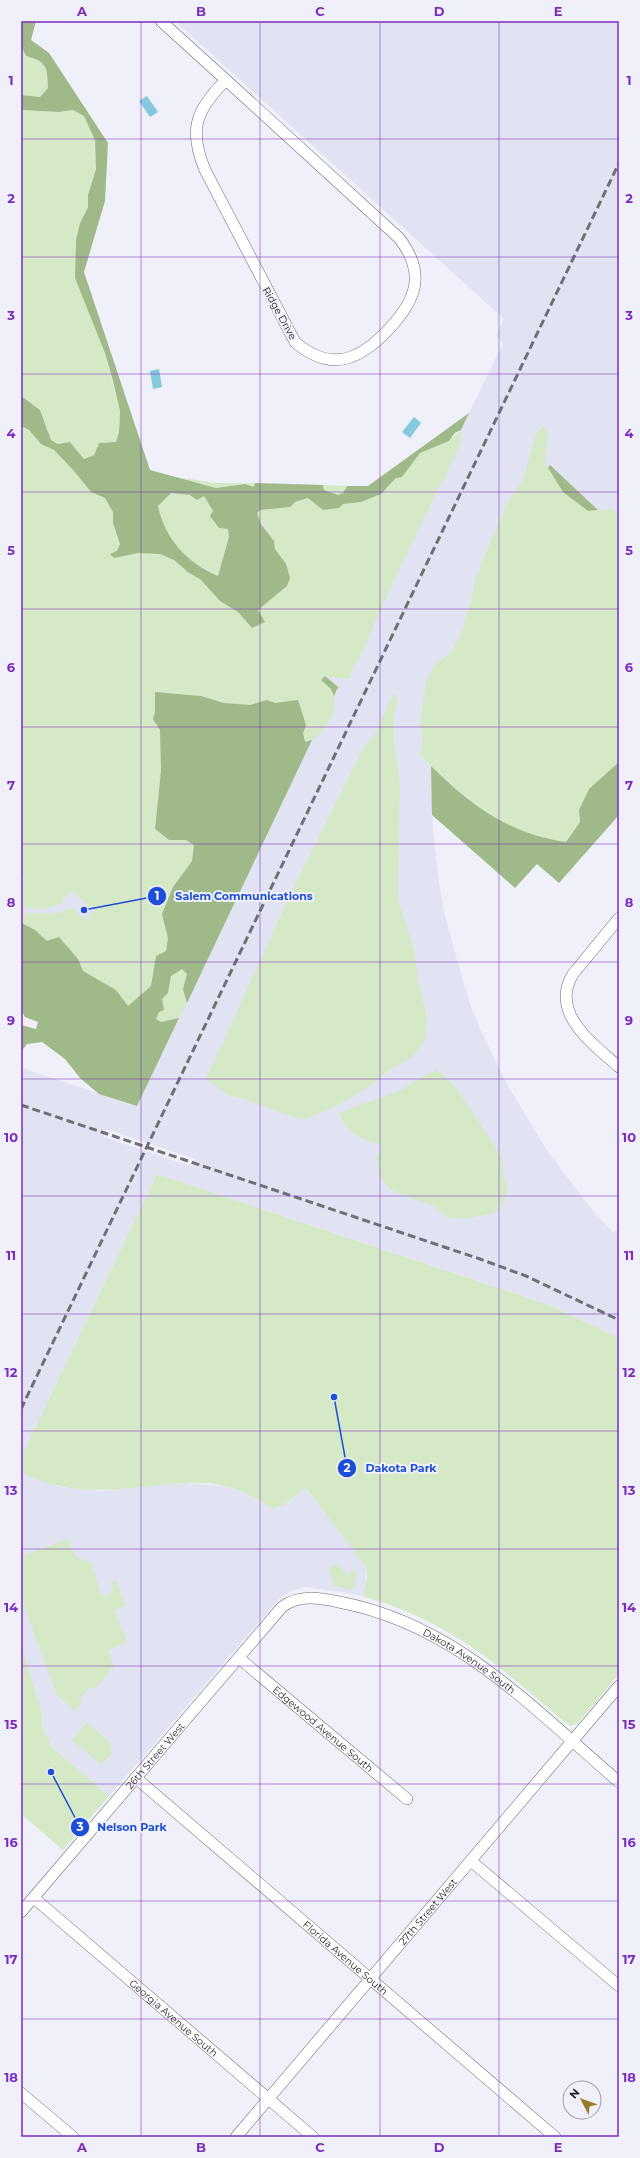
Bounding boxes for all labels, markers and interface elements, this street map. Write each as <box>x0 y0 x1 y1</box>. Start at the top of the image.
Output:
text: A <box>76 3 88 19</box>
text: B <box>196 3 206 19</box>
text: C <box>315 3 325 19</box>
text: D <box>434 3 445 19</box>
text: E <box>554 3 563 19</box>
text: 1 <box>8 72 14 88</box>
text: 1 <box>626 72 632 88</box>
text: 2 <box>7 190 15 206</box>
text: 2 <box>625 190 633 206</box>
street label: Ridge Drive <box>260 285 299 342</box>
text: 3 <box>6 307 15 323</box>
text: 3 <box>624 307 633 323</box>
text: 4 <box>7 425 16 441</box>
text: 4 <box>625 425 634 441</box>
text: 5 <box>7 542 15 558</box>
text: 5 <box>625 542 633 558</box>
text: 6 <box>7 659 16 675</box>
text: 6 <box>625 659 634 675</box>
text: 7 <box>7 777 15 793</box>
text: 7 <box>625 777 633 793</box>
callout: Salem Communications <box>147 884 320 907</box>
text: 1 <box>155 888 159 903</box>
text: Salem Communications <box>175 889 313 903</box>
text: 8 <box>7 894 16 910</box>
text: 8 <box>625 894 634 910</box>
text: 9 <box>7 1012 15 1028</box>
text: 9 <box>625 1012 633 1028</box>
text: 10 <box>4 1129 18 1145</box>
text: 10 <box>622 1129 636 1145</box>
text: 11 <box>6 1247 16 1263</box>
text: 11 <box>624 1247 634 1263</box>
text: 12 <box>5 1364 18 1380</box>
text: 12 <box>623 1364 636 1380</box>
callout: Dakota Park <box>337 1457 444 1480</box>
text: 2 <box>343 1460 351 1475</box>
text: Dakota Park <box>365 1461 437 1475</box>
text: 13 <box>5 1482 18 1498</box>
text: 13 <box>623 1482 636 1498</box>
text: 14 <box>4 1599 18 1615</box>
text: 14 <box>622 1599 636 1615</box>
street label: Dakota Avenue South <box>421 1626 518 1697</box>
street label: Edgewood Avenue South <box>270 1683 376 1775</box>
text: 15 <box>5 1716 18 1732</box>
text: 15 <box>623 1716 636 1732</box>
street label: 26th Street West <box>123 1720 187 1792</box>
callout: Nelson Park <box>70 1815 175 1838</box>
text: 3 <box>75 1819 84 1834</box>
text: Nelson Park <box>97 1820 168 1834</box>
text: 16 <box>4 1834 18 1850</box>
text: 16 <box>622 1834 636 1850</box>
street label: 27th Street West <box>396 1876 460 1948</box>
street label: Florida Avenue South <box>300 1918 390 1998</box>
text: 17 <box>4 1951 18 1967</box>
text: 17 <box>622 1951 636 1967</box>
street label: Georgia Avenue South <box>126 1977 220 2060</box>
text: 18 <box>4 2069 18 2085</box>
text: 18 <box>622 2069 636 2085</box>
north arrow <box>562 2080 602 2120</box>
text: N <box>566 2085 583 2101</box>
text: A <box>76 2139 88 2155</box>
text: B <box>196 2139 206 2155</box>
text: C <box>315 2139 325 2155</box>
text: D <box>434 2139 445 2155</box>
text: E <box>554 2139 563 2155</box>

